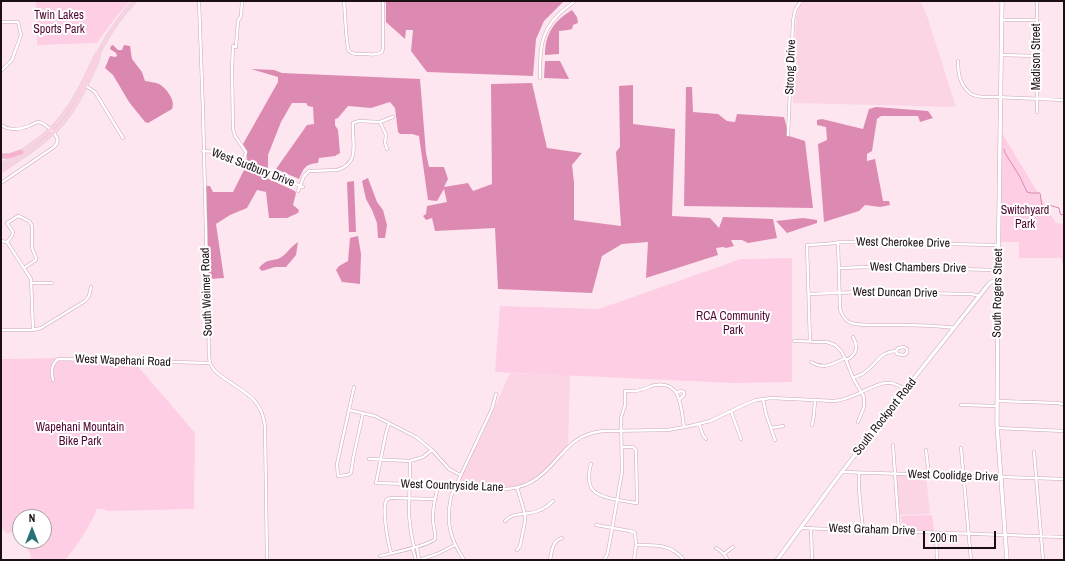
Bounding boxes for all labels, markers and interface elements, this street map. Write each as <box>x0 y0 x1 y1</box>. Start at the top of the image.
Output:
park label: Twin Lakes Sports Park <box>33 9 85 37</box>
street label: Madison Street <box>1030 24 1044 90</box>
street label: Strong Drive <box>783 39 799 95</box>
street label: West Sudbury Drive <box>209 146 297 190</box>
park label: Switchyard Park <box>1001 204 1049 232</box>
street label: West Cherokee Drive <box>856 235 950 251</box>
street label: South Weimer Road <box>198 247 216 337</box>
street label: South Rogers Street <box>990 248 1006 338</box>
street label: West Chambers Drive <box>870 260 966 276</box>
street label: West Duncan Drive <box>852 285 938 301</box>
park label: RCA Community Park <box>696 310 770 338</box>
street label: West Wapehani Road <box>75 352 171 370</box>
street label: South Rockport Road <box>850 375 920 459</box>
park label: Wapehani Mountain Bike Park <box>36 421 124 449</box>
street label: West Coolidge Drive <box>907 467 999 485</box>
street label: West Countryside Lane <box>400 477 504 495</box>
north arrow <box>12 509 52 549</box>
text: N <box>29 511 35 525</box>
street label: West Graham Drive <box>828 521 916 539</box>
scale bar <box>925 523 998 549</box>
text: 200 m <box>930 530 957 546</box>

